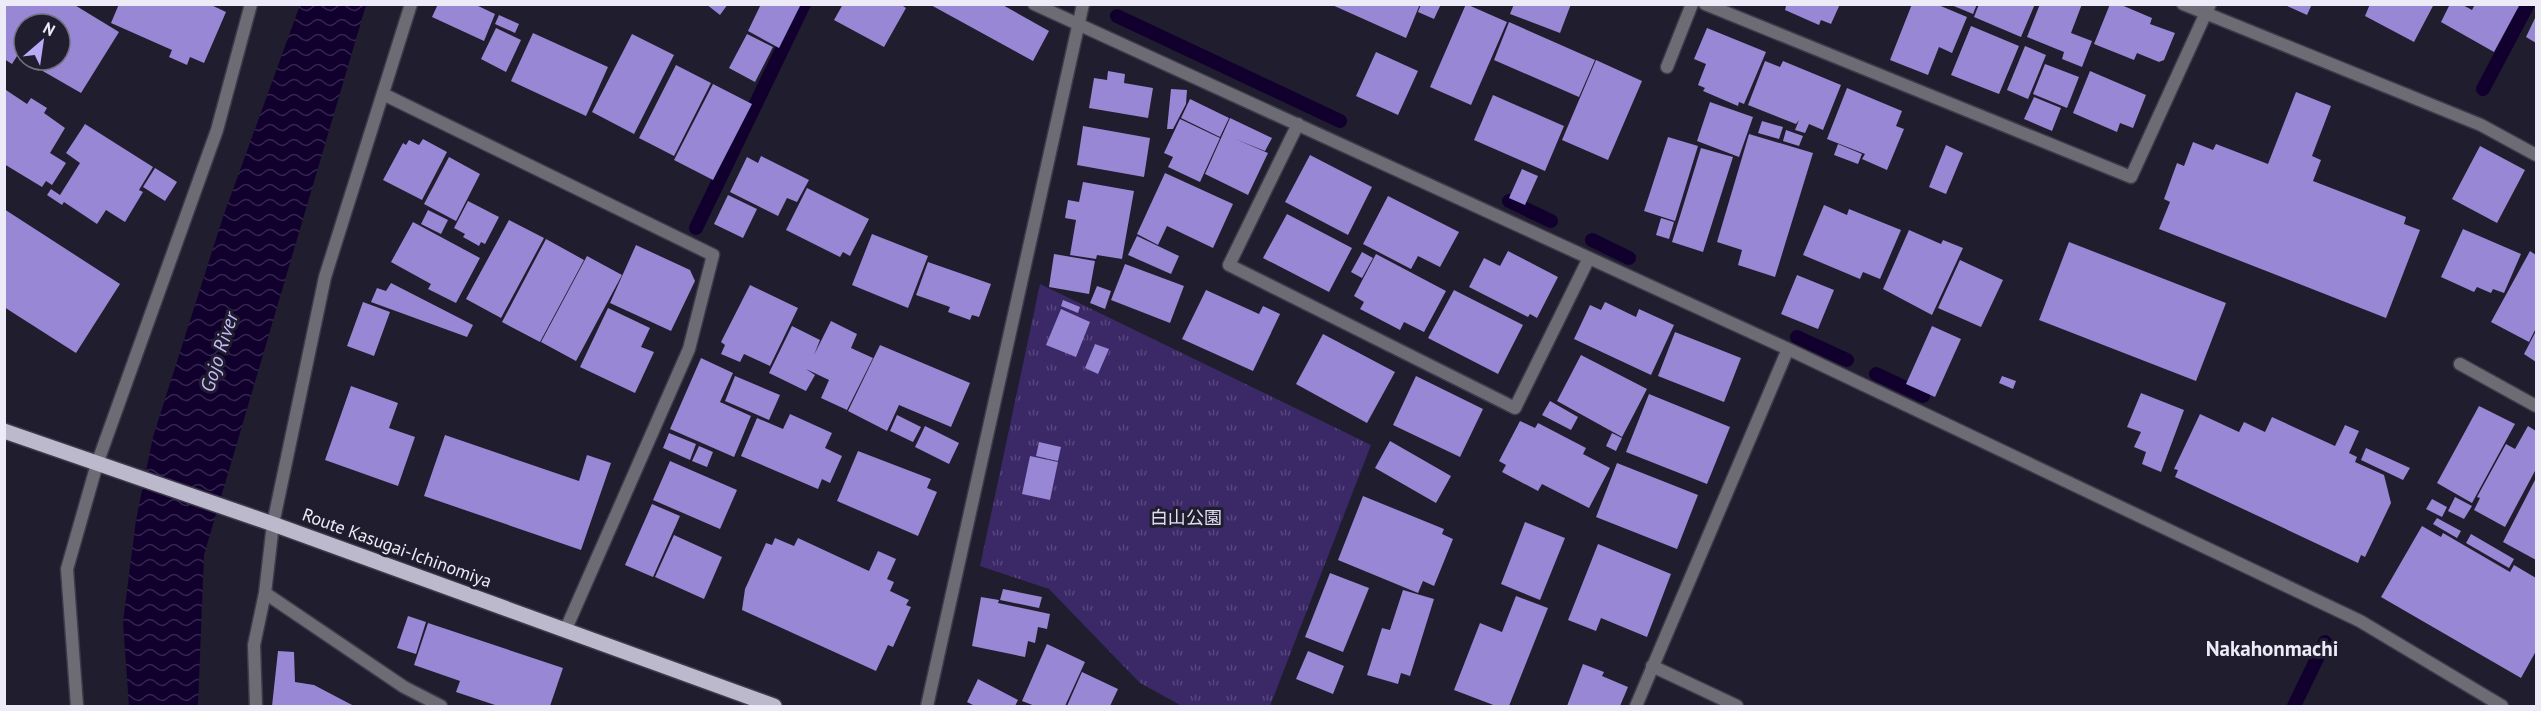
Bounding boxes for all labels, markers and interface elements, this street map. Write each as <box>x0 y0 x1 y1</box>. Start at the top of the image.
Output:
north arrow <box>12 12 72 72</box>
text: N <box>40 18 59 40</box>
water label: Gojo River <box>194 307 245 395</box>
street label: Route Kasugai-Ichinomiya <box>299 503 495 593</box>
park label: 白山公園 <box>1150 506 1222 529</box>
district label: Nakahonmachi <box>2206 635 2338 662</box>

